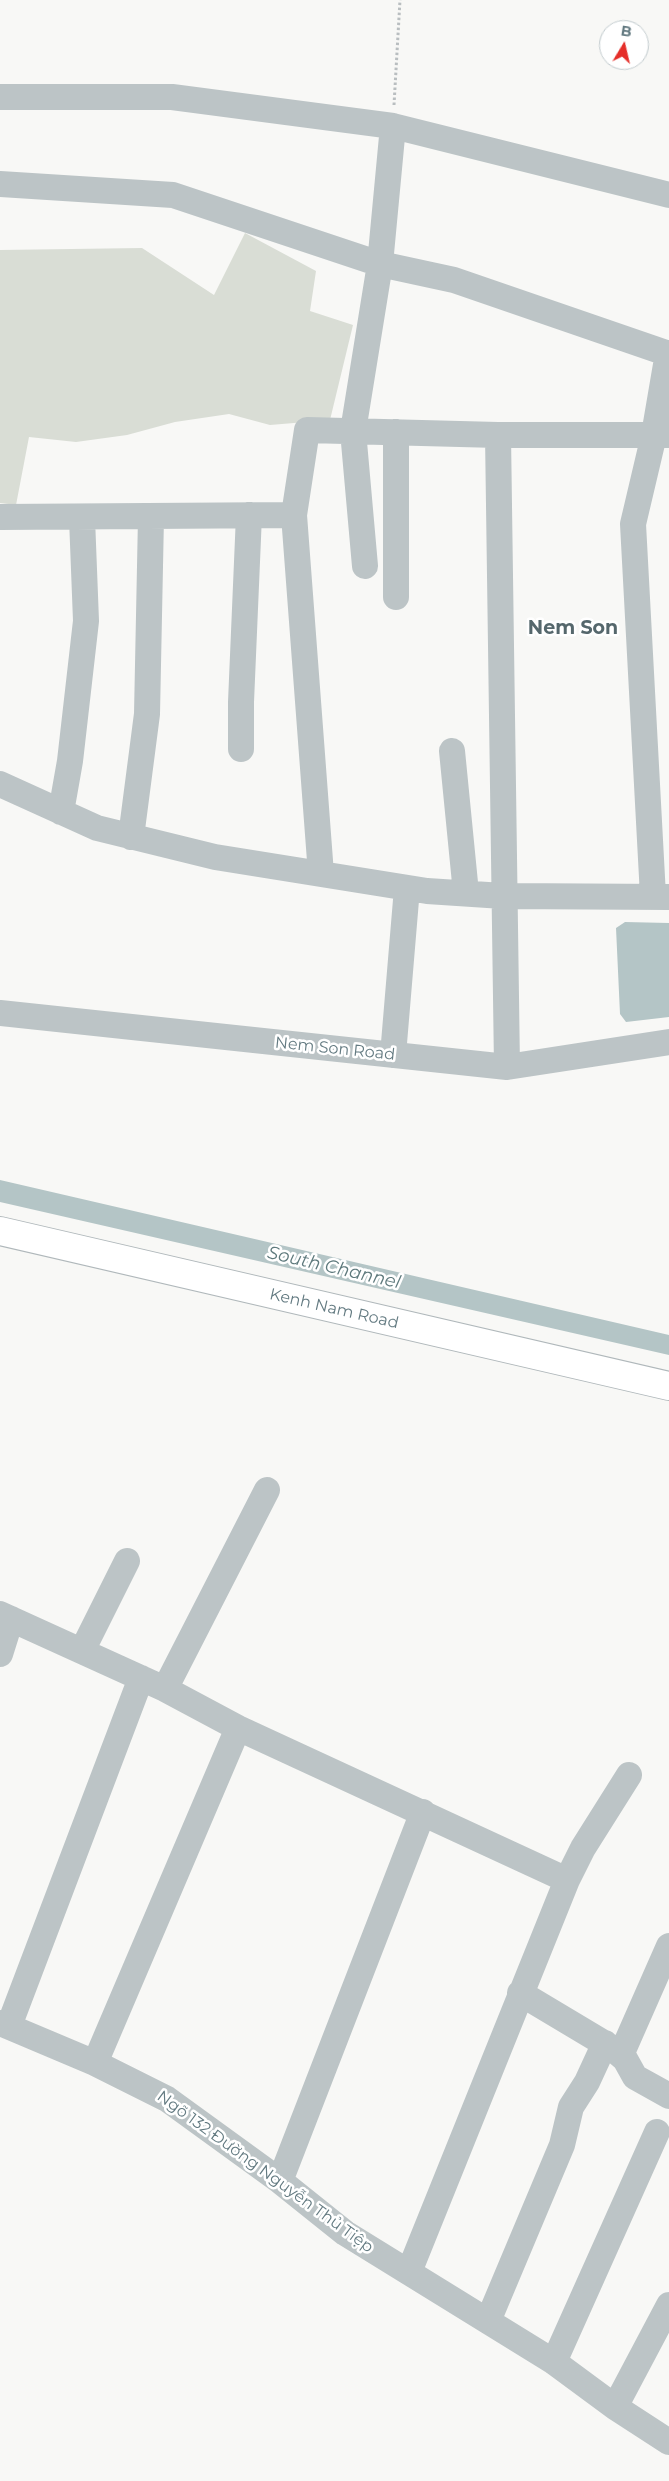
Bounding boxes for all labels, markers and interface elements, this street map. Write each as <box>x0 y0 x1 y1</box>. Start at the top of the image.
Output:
north arrow <box>599 20 649 70</box>
text: B <box>619 21 633 41</box>
district label: Nem Son <box>528 617 618 639</box>
street label: Nem Son Road <box>274 1033 396 1065</box>
water label: South Channel <box>265 1242 403 1294</box>
street label: Kenh Nam Road <box>268 1285 400 1333</box>
street label: Ngõ 132 Đường Nguyễn Thủ Tiệp <box>153 2087 377 2257</box>

